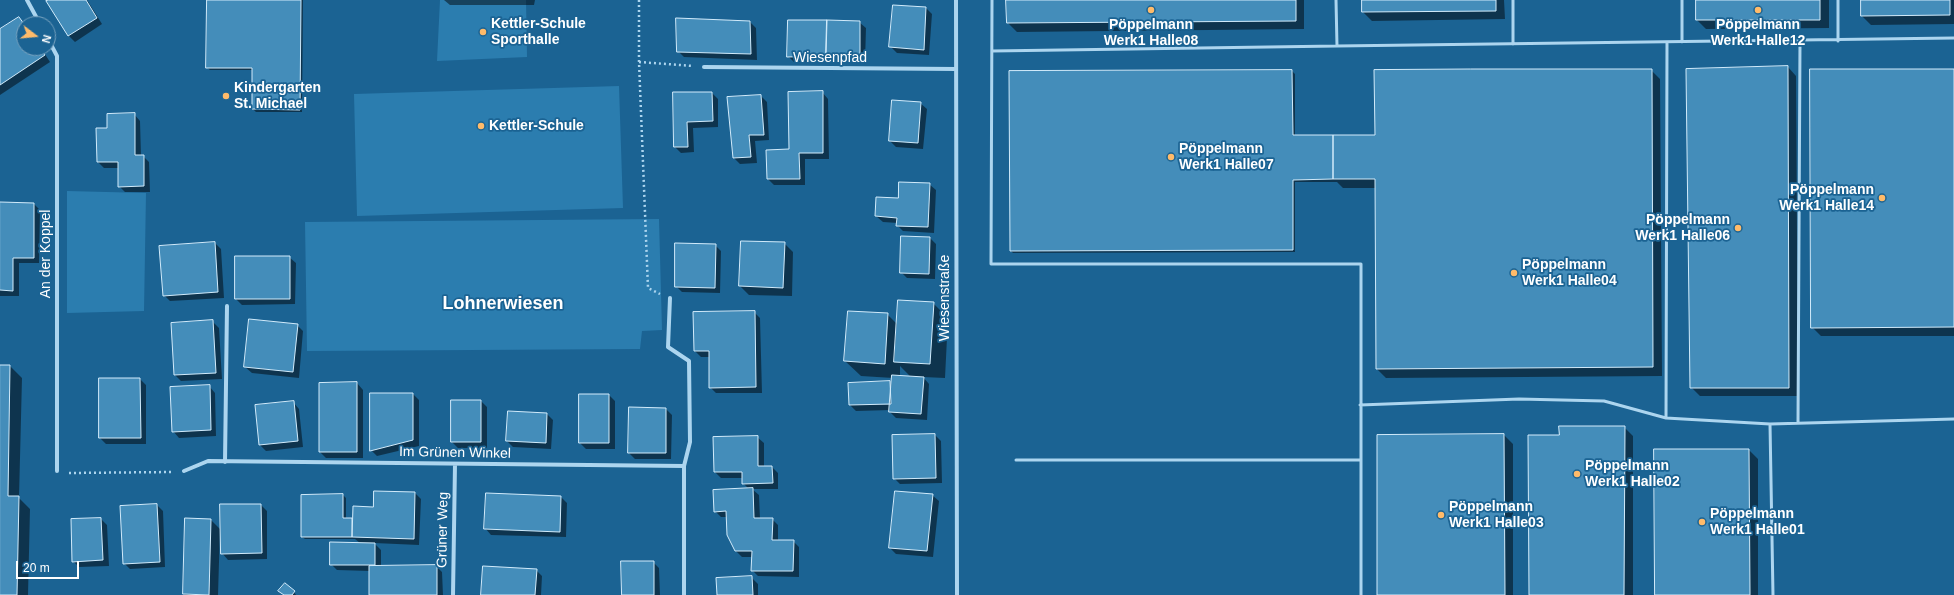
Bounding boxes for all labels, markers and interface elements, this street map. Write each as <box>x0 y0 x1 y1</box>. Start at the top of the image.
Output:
marker: Pöppelmann Werk1 Halle08 <box>1146 5 1156 15</box>
marker: Pöppelmann Werk1 Halle12 <box>1753 5 1763 15</box>
north arrow <box>16 16 56 56</box>
place label: Kettler-Schule Sporthalle <box>491 16 586 48</box>
place label: Pöppelmann Werk1 Halle08 <box>1104 17 1198 50</box>
place label: Pöppelmann Werk1 Halle12 <box>1711 17 1805 50</box>
marker: Kettler-Schule Sporthalle <box>478 27 488 37</box>
text: N <box>40 34 53 45</box>
street label: Wiesenpfad <box>793 50 867 66</box>
place label: Kindergarten St. Michael <box>234 80 321 112</box>
marker: Kindergarten St. Michael <box>221 91 231 101</box>
place label: Kettler-Schule <box>489 118 584 134</box>
marker: Kettler-Schule <box>476 121 486 131</box>
place label: Pöppelmann Werk1 Halle07 <box>1179 141 1274 174</box>
marker: Pöppelmann Werk1 Halle07 <box>1166 152 1176 162</box>
place label: Pöppelmann Werk1 Halle14 <box>1779 182 1874 214</box>
marker: Pöppelmann Werk1 Halle14 <box>1877 193 1887 203</box>
street label: An der Koppel <box>38 210 54 298</box>
place label: Pöppelmann Werk1 Halle06 <box>1635 212 1730 244</box>
marker: Pöppelmann Werk1 Halle06 <box>1733 223 1743 233</box>
street label: Wiesenstraße <box>937 255 953 341</box>
place label: Pöppelmann Werk1 Halle04 <box>1522 257 1617 290</box>
marker: Pöppelmann Werk1 Halle04 <box>1509 268 1519 278</box>
district label: Lohnerwiesen <box>442 293 564 315</box>
street label: Im Grünen Winkel <box>399 444 511 462</box>
place label: Pöppelmann Werk1 Halle02 <box>1585 458 1680 490</box>
marker: Pöppelmann Werk1 Halle02 <box>1572 469 1582 479</box>
street label: Grüner Weg <box>434 492 452 568</box>
place label: Pöppelmann Werk1 Halle03 <box>1449 499 1544 532</box>
place label: Pöppelmann Werk1 Halle01 <box>1710 506 1805 538</box>
marker: Pöppelmann Werk1 Halle03 <box>1436 510 1446 520</box>
marker: Pöppelmann Werk1 Halle01 <box>1697 517 1707 527</box>
scale bar <box>18 553 81 579</box>
text: 20 m <box>23 561 50 575</box>

